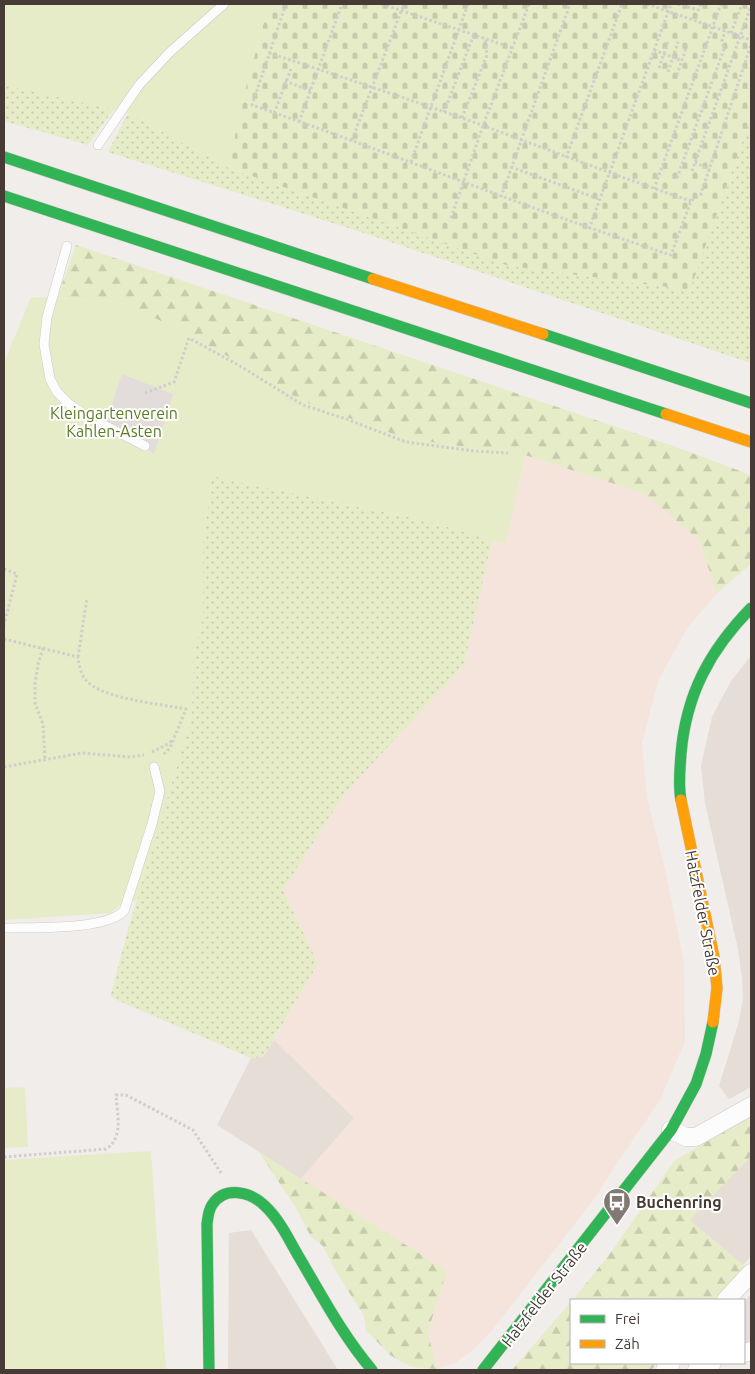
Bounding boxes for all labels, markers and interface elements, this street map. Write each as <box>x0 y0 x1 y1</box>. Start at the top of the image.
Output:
park label: Kleingartenverein Kahlen-Asten <box>50 404 178 440</box>
street label: Hatzfelder Straße <box>682 849 724 977</box>
bus stop icon: Buchenring <box>602 1187 632 1226</box>
place label: Buchenring <box>636 1193 722 1211</box>
street label: Hatzfelder Straße <box>498 1238 590 1350</box>
legend <box>570 1299 745 1364</box>
text: Frei <box>615 1310 640 1327</box>
text: Zäh <box>615 1335 640 1352</box>

